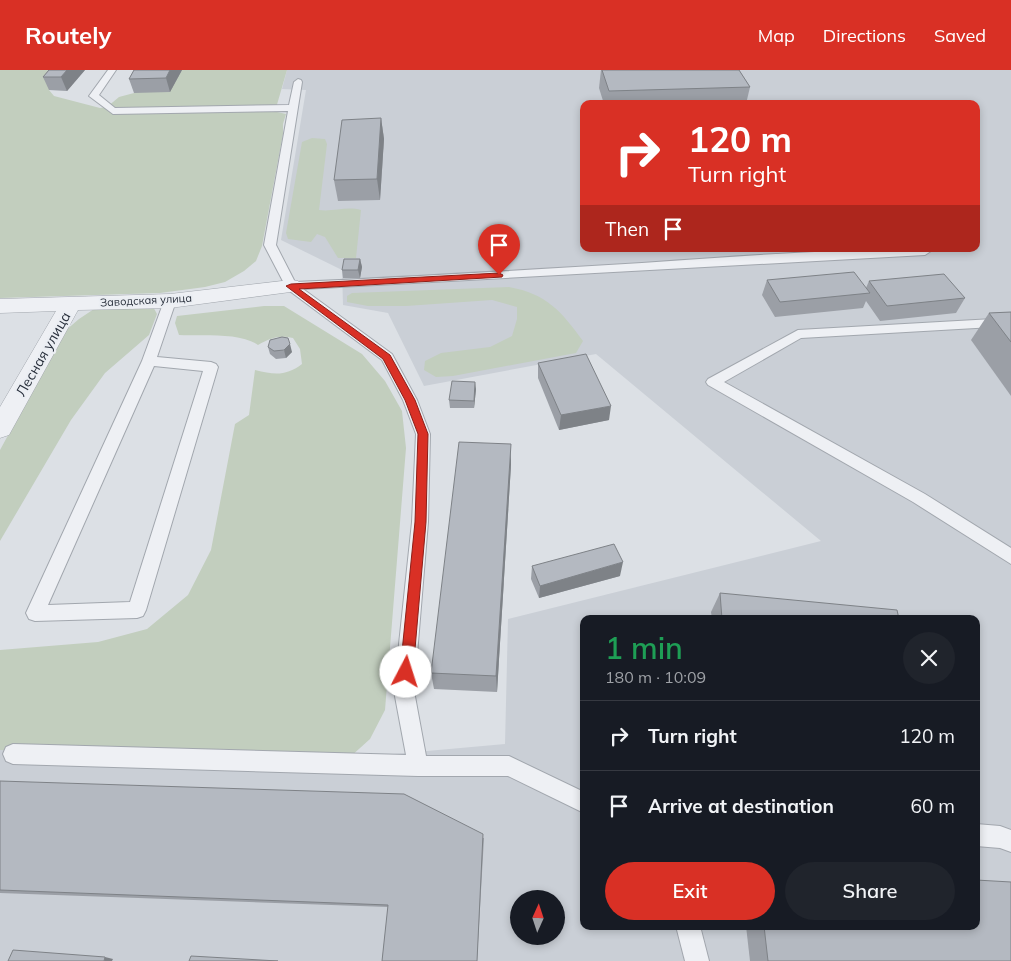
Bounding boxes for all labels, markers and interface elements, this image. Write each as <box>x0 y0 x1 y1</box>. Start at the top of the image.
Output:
text: Routely <box>25 20 111 50</box>
text: Map <box>758 24 795 47</box>
text: Directions <box>823 24 906 47</box>
text: Saved <box>934 24 986 47</box>
text: 120 m <box>688 117 792 161</box>
icon: right <box>605 120 670 185</box>
text: Turn right <box>688 160 786 188</box>
icon: arrive <box>659 215 687 243</box>
text: Then <box>605 217 649 241</box>
pin <box>478 224 520 275</box>
icon: arrive <box>485 231 513 259</box>
street label: Заводская улица <box>100 291 192 309</box>
street label: Лесная улица <box>12 309 74 399</box>
text: 1 min <box>605 629 683 667</box>
button: close <box>903 632 955 684</box>
position arrow <box>379 645 431 697</box>
text: 180 m · 10:09 <box>605 667 706 687</box>
icon: right <box>605 722 633 750</box>
text: Turn right <box>648 724 737 748</box>
text: 120 m <box>899 724 955 748</box>
icon: arrive <box>605 792 633 820</box>
text: Arrive at destination <box>648 794 834 818</box>
text: 60 m <box>911 794 955 818</box>
button: Exit <box>605 862 775 920</box>
button: Share <box>785 862 955 920</box>
north arrow <box>510 890 565 945</box>
map controls <box>510 890 565 945</box>

